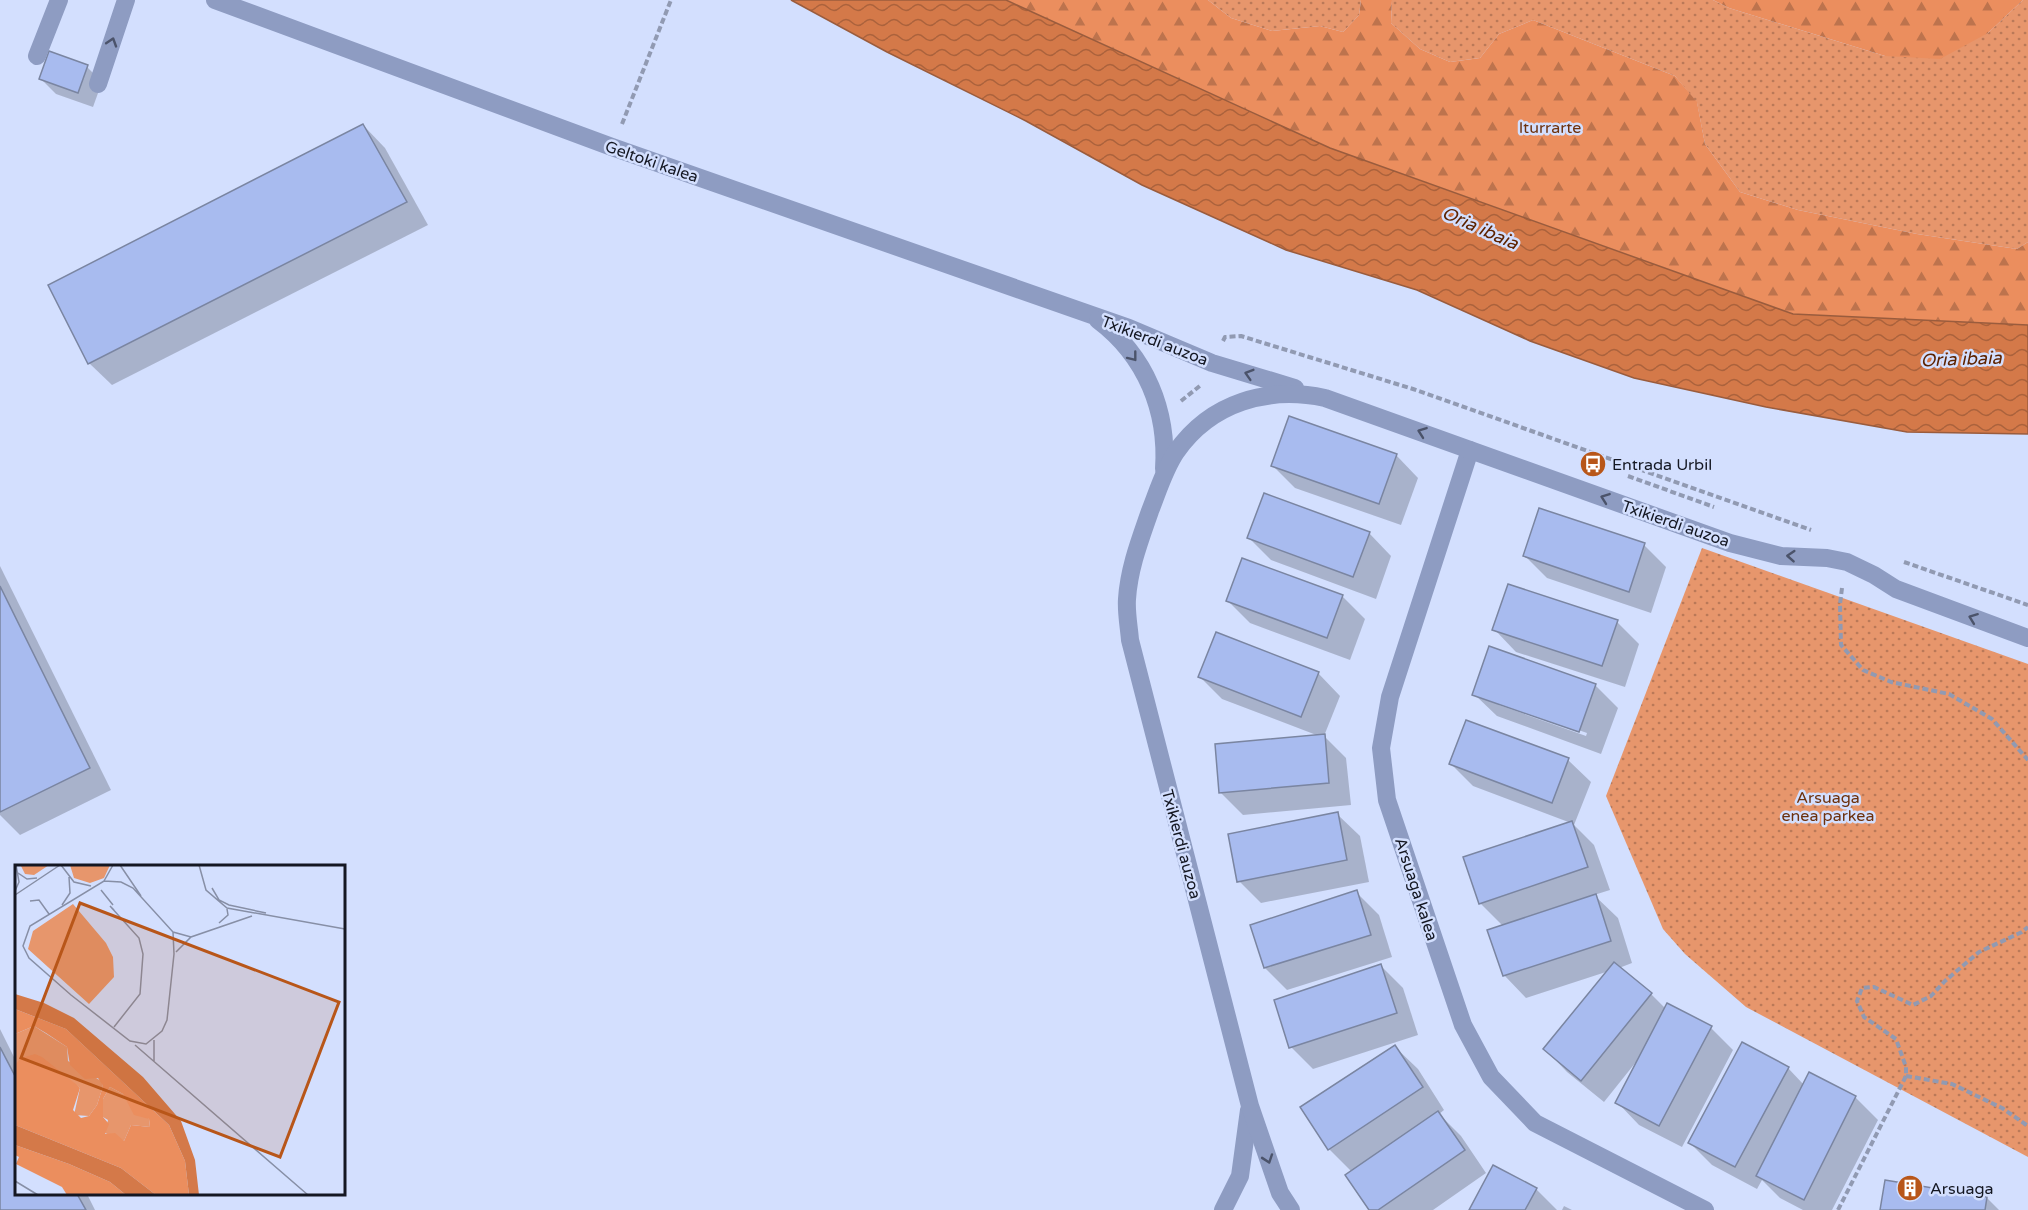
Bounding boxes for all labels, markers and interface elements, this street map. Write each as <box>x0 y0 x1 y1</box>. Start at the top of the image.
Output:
one-way arrow <box>104 37 117 48</box>
park label: Iturrarte <box>1519 118 1581 138</box>
street label: Geltoki kalea <box>602 137 701 187</box>
water label: Oria ibaia <box>1438 201 1522 255</box>
street label: Txikierdi auzoa <box>1099 311 1211 370</box>
water label: Oria ibaia <box>1920 347 2003 371</box>
one-way arrow <box>1125 350 1136 361</box>
one-way arrow <box>1244 369 1255 381</box>
one-way arrow <box>1417 427 1428 440</box>
bus stop icon: Entrada Urbil <box>1578 449 1608 479</box>
place label: Entrada Urbil <box>1612 455 1712 475</box>
one-way arrow <box>1600 493 1611 506</box>
street label: Txikierdi auzoa <box>1619 496 1732 552</box>
one-way arrow <box>1786 550 1795 563</box>
one-way arrow <box>1968 613 1979 626</box>
street label: Txikierdi auzoa <box>1157 787 1205 901</box>
park label: Arsuaga enea parkea <box>1782 788 1874 826</box>
street label: Arsuaga kalea <box>1390 835 1442 943</box>
inset map <box>15 865 345 1195</box>
one-way arrow <box>1261 1153 1273 1164</box>
building icon: Arsuaga <box>1895 1173 1925 1203</box>
place label: Arsuaga <box>1930 1179 1993 1199</box>

